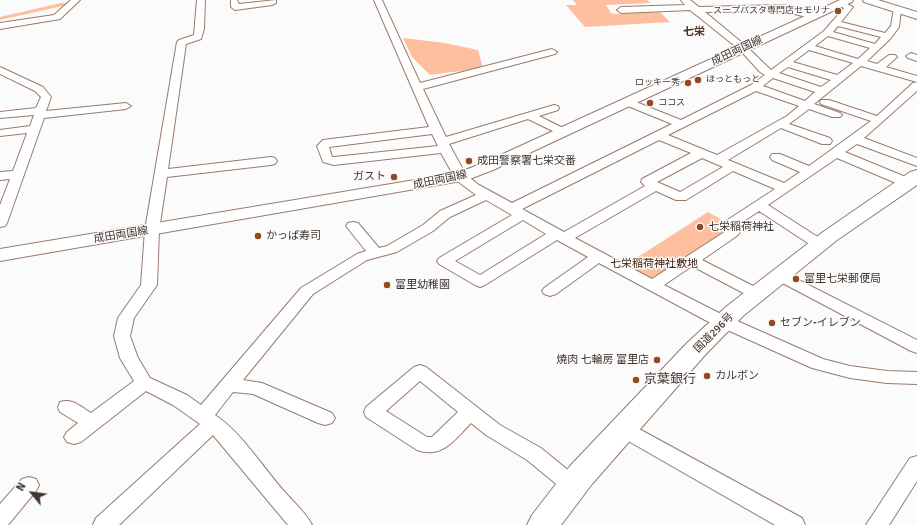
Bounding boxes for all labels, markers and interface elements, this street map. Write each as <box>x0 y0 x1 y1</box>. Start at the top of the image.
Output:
place label: スープパスタ専門店セモリナ <box>713 6 830 16</box>
marker: スープパスタ専門店セモリナ <box>833 6 843 16</box>
district label: 七栄 <box>683 25 705 39</box>
street label: 成田両国線 <box>709 33 765 69</box>
marker: ほっともっと <box>693 75 703 85</box>
place label: ほっともっと <box>706 75 760 85</box>
place label: ロッキー秀 <box>635 78 680 88</box>
marker: ロッキー秀 <box>683 78 693 88</box>
marker: ココス <box>645 98 655 108</box>
place label: ココス <box>658 98 685 108</box>
place label: 成田警察署七栄交番 <box>477 154 576 168</box>
marker: 成田警察署七栄交番 <box>464 156 474 166</box>
street label: 成田両国線 <box>412 168 468 192</box>
place label: ガスト <box>353 170 386 184</box>
marker: ガスト <box>389 172 399 182</box>
place label: 七栄稲荷神社 <box>708 220 774 234</box>
marker: 七栄稲荷神社 <box>695 222 705 232</box>
street label: 成田両国線 <box>93 224 149 246</box>
place label: かっぱ寿司 <box>266 229 321 243</box>
marker: かっぱ寿司 <box>253 231 263 241</box>
park label: 七栄稲荷神社敷地 <box>610 257 698 271</box>
place label: 富里七栄郵便局 <box>804 272 881 286</box>
marker: 富里七栄郵便局 <box>791 274 801 284</box>
place label: 富里幼稚園 <box>395 278 450 292</box>
marker: 富里幼稚園 <box>382 280 392 290</box>
street label: 国道296号 <box>691 310 737 356</box>
place label: セブン-イレブン <box>780 316 861 330</box>
marker: セブン-イレブン <box>767 318 777 328</box>
place label: 焼肉 七輪房 富里店 <box>556 353 649 367</box>
marker: 焼肉 七輪房 富里店 <box>652 355 662 365</box>
place label: カルボン <box>715 369 759 383</box>
marker: カルボン <box>702 371 712 381</box>
place label: 京葉銀行 <box>644 372 696 388</box>
marker: 京葉銀行 <box>631 375 641 385</box>
north arrow <box>12 473 52 513</box>
text: N <box>14 480 29 493</box>

